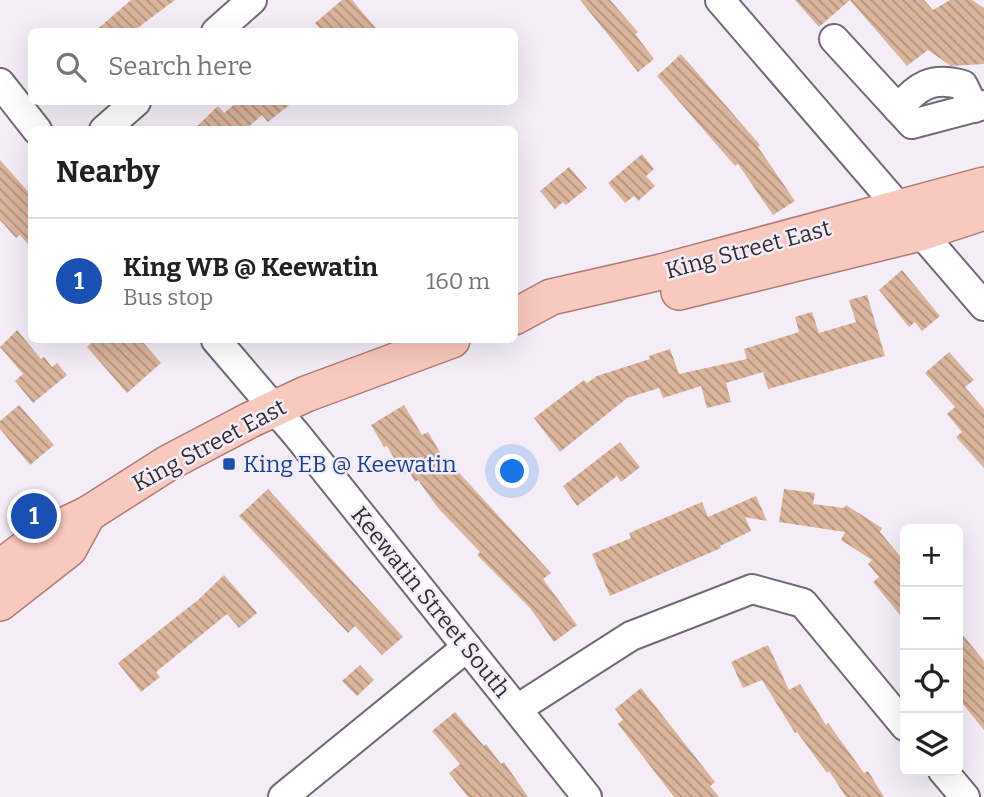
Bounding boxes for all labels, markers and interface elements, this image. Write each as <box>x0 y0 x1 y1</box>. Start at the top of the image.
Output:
search box <box>28 28 518 105</box>
icon: search <box>52 48 90 86</box>
text: Search here <box>108 51 252 82</box>
text: Nearby <box>56 154 160 190</box>
street label: King Street East <box>662 213 834 285</box>
text: King WB @ Keewatin <box>123 252 378 283</box>
text: 1 <box>74 267 84 295</box>
text: 160 m <box>426 267 490 295</box>
text: Bus stop <box>123 283 213 311</box>
street label: King Street East <box>127 393 291 497</box>
place label: King EB @ Keewatin <box>243 450 457 478</box>
your location <box>495 454 529 488</box>
marker: King EB @ Keewatin <box>221 456 237 472</box>
pin: 1 <box>11 490 57 542</box>
street label: Keewatin Street South <box>345 501 517 703</box>
map controls <box>900 524 963 776</box>
button: + <box>900 524 963 587</box>
button: − <box>900 587 963 650</box>
button: locate <box>900 650 963 713</box>
button: layers <box>900 713 963 776</box>

